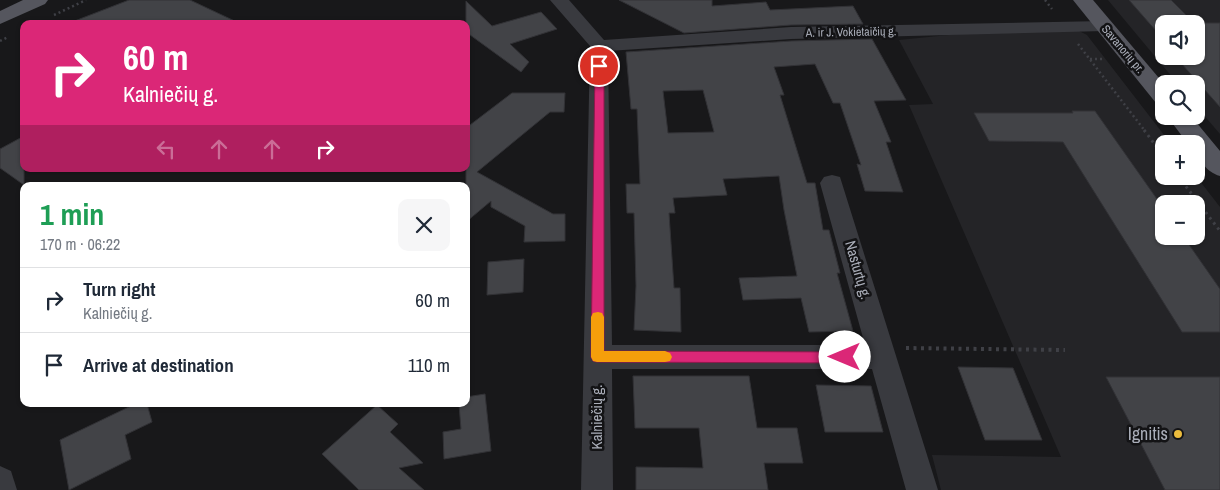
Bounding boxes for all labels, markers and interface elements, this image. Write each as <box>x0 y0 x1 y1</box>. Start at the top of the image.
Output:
map controls <box>1155 15 1205 245</box>
button: sound <box>1155 15 1205 65</box>
street label: Savanorių pr. <box>1098 21 1148 77</box>
street label: A. ir J. Vokietaičių g. <box>804 23 897 41</box>
text: 60 m <box>123 34 188 81</box>
icon: right <box>40 40 105 105</box>
pin <box>578 45 620 87</box>
icon: arrive <box>585 52 613 80</box>
button: search <box>1155 75 1205 125</box>
text: Kalniečių g. <box>123 79 218 109</box>
icon: left <box>152 135 180 163</box>
icon: ahead <box>205 135 233 163</box>
icon: ahead <box>258 135 286 163</box>
icon: right <box>311 135 339 163</box>
button: + <box>1155 135 1205 185</box>
text: 1 min <box>40 194 104 234</box>
button: − <box>1155 195 1205 245</box>
button: close <box>398 199 450 251</box>
text: 170 m · 06:22 <box>40 233 120 255</box>
street label: Nasturtų g. <box>840 238 877 302</box>
text: Turn right <box>83 276 155 302</box>
icon: right <box>40 286 68 314</box>
text: 60 m <box>415 287 450 313</box>
text: Kalniečių g. <box>83 302 152 324</box>
position arrow <box>818 330 870 382</box>
icon: arrive <box>40 351 68 379</box>
text: Arrive at destination <box>83 352 234 378</box>
text: 110 m <box>408 352 450 378</box>
street label: Kalniečių g. <box>586 385 607 449</box>
place label: Ignitis <box>1128 421 1168 446</box>
marker: Ignitis <box>1172 428 1184 440</box>

